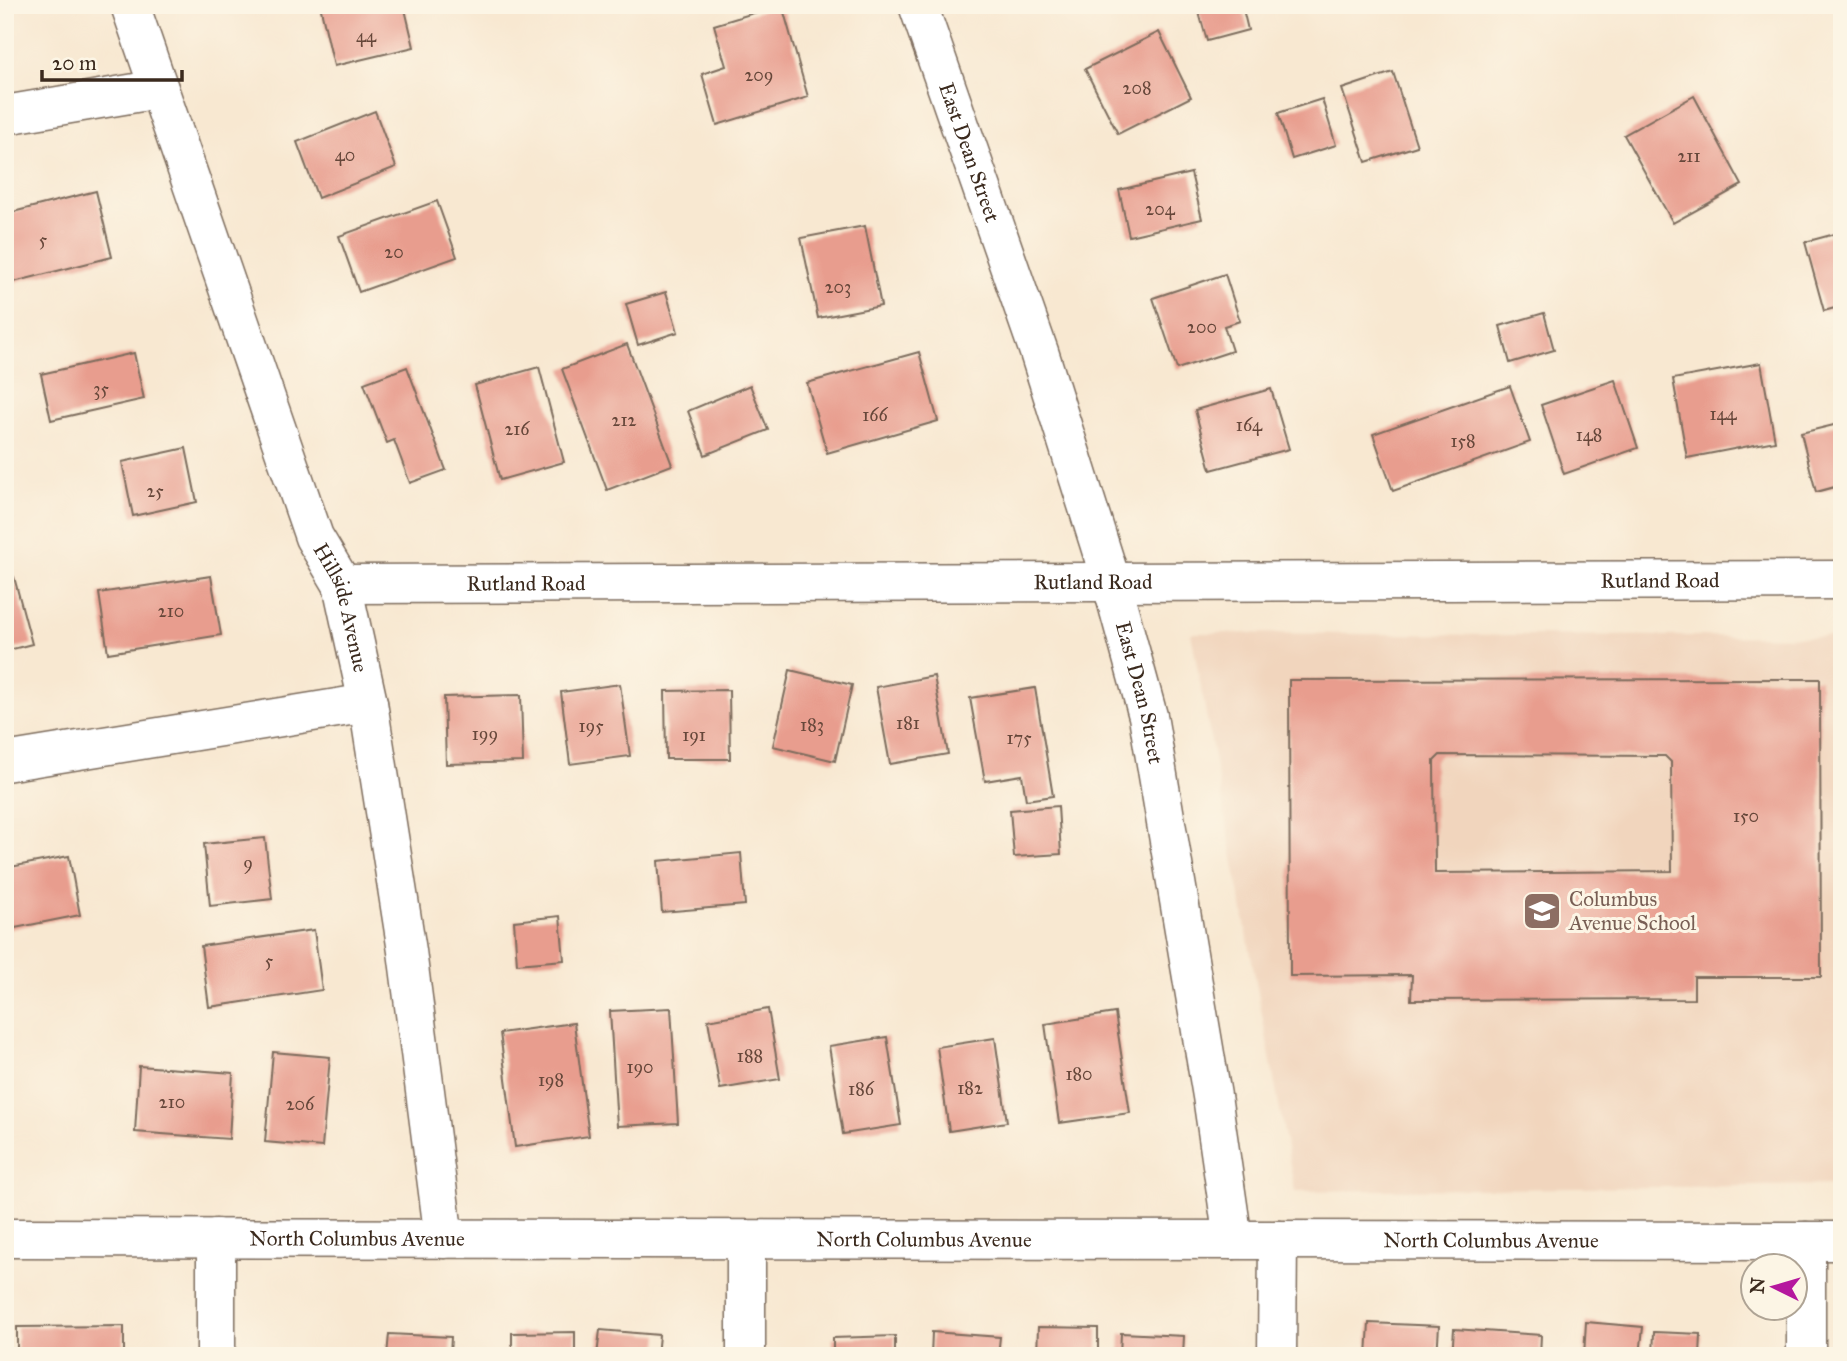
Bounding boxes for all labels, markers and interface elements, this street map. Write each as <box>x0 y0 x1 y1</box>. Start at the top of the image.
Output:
house number: 44 <box>356 25 377 47</box>
scale bar <box>42 38 182 82</box>
text: 20 m <box>52 50 97 76</box>
house number: 209 <box>744 64 774 86</box>
house number: 208 <box>1123 77 1151 99</box>
street label: East Dean Street <box>933 79 1006 226</box>
house number: 40 <box>335 144 355 166</box>
house number: 211 <box>1677 145 1701 167</box>
house number: 204 <box>1145 198 1176 220</box>
house number: 5 <box>39 229 48 251</box>
house number: 20 <box>384 241 404 263</box>
house number: 203 <box>825 276 851 298</box>
house number: 200 <box>1187 316 1217 338</box>
house number: 35 <box>93 378 109 400</box>
house number: 144 <box>1709 403 1738 425</box>
house number: 166 <box>862 404 889 426</box>
house number: 212 <box>612 409 637 431</box>
house number: 164 <box>1236 414 1263 436</box>
house number: 216 <box>504 418 530 440</box>
house number: 148 <box>1576 424 1602 446</box>
house number: 158 <box>1451 430 1475 452</box>
house number: 25 <box>146 480 164 502</box>
street label: Hillside Avenue <box>308 538 374 675</box>
street label: Rutland Road <box>1600 567 1720 594</box>
street label: Rutland Road <box>1033 569 1153 595</box>
street label: Rutland Road <box>466 570 586 597</box>
house number: 210 <box>158 600 184 622</box>
street label: East Dean Street <box>1110 619 1169 766</box>
house number: 181 <box>896 712 920 734</box>
house number: 183 <box>800 714 824 736</box>
house number: 195 <box>578 715 604 737</box>
house number: 199 <box>472 723 498 745</box>
house number: 191 <box>682 724 706 746</box>
house number: 175 <box>1006 727 1032 749</box>
house number: 150 <box>1733 805 1759 827</box>
house number: 9 <box>243 852 253 874</box>
place label: Columbus Avenue School <box>1568 886 1696 936</box>
school or university icon: Columbus Avenue School <box>1521 890 1563 932</box>
house number: 5 <box>265 950 274 972</box>
house number: 188 <box>737 1045 763 1067</box>
house number: 190 <box>626 1056 654 1078</box>
house number: 180 <box>1065 1063 1093 1085</box>
house number: 198 <box>538 1069 564 1091</box>
house number: 182 <box>957 1077 983 1099</box>
house number: 186 <box>848 1078 875 1100</box>
house number: 210 <box>159 1091 185 1113</box>
house number: 206 <box>286 1093 315 1115</box>
street label: North Columbus Avenue <box>249 1225 465 1252</box>
street label: North Columbus Avenue <box>816 1226 1032 1253</box>
street label: North Columbus Avenue <box>1383 1227 1599 1254</box>
north arrow <box>1738 1252 1808 1322</box>
text: N <box>1745 1277 1770 1295</box>

